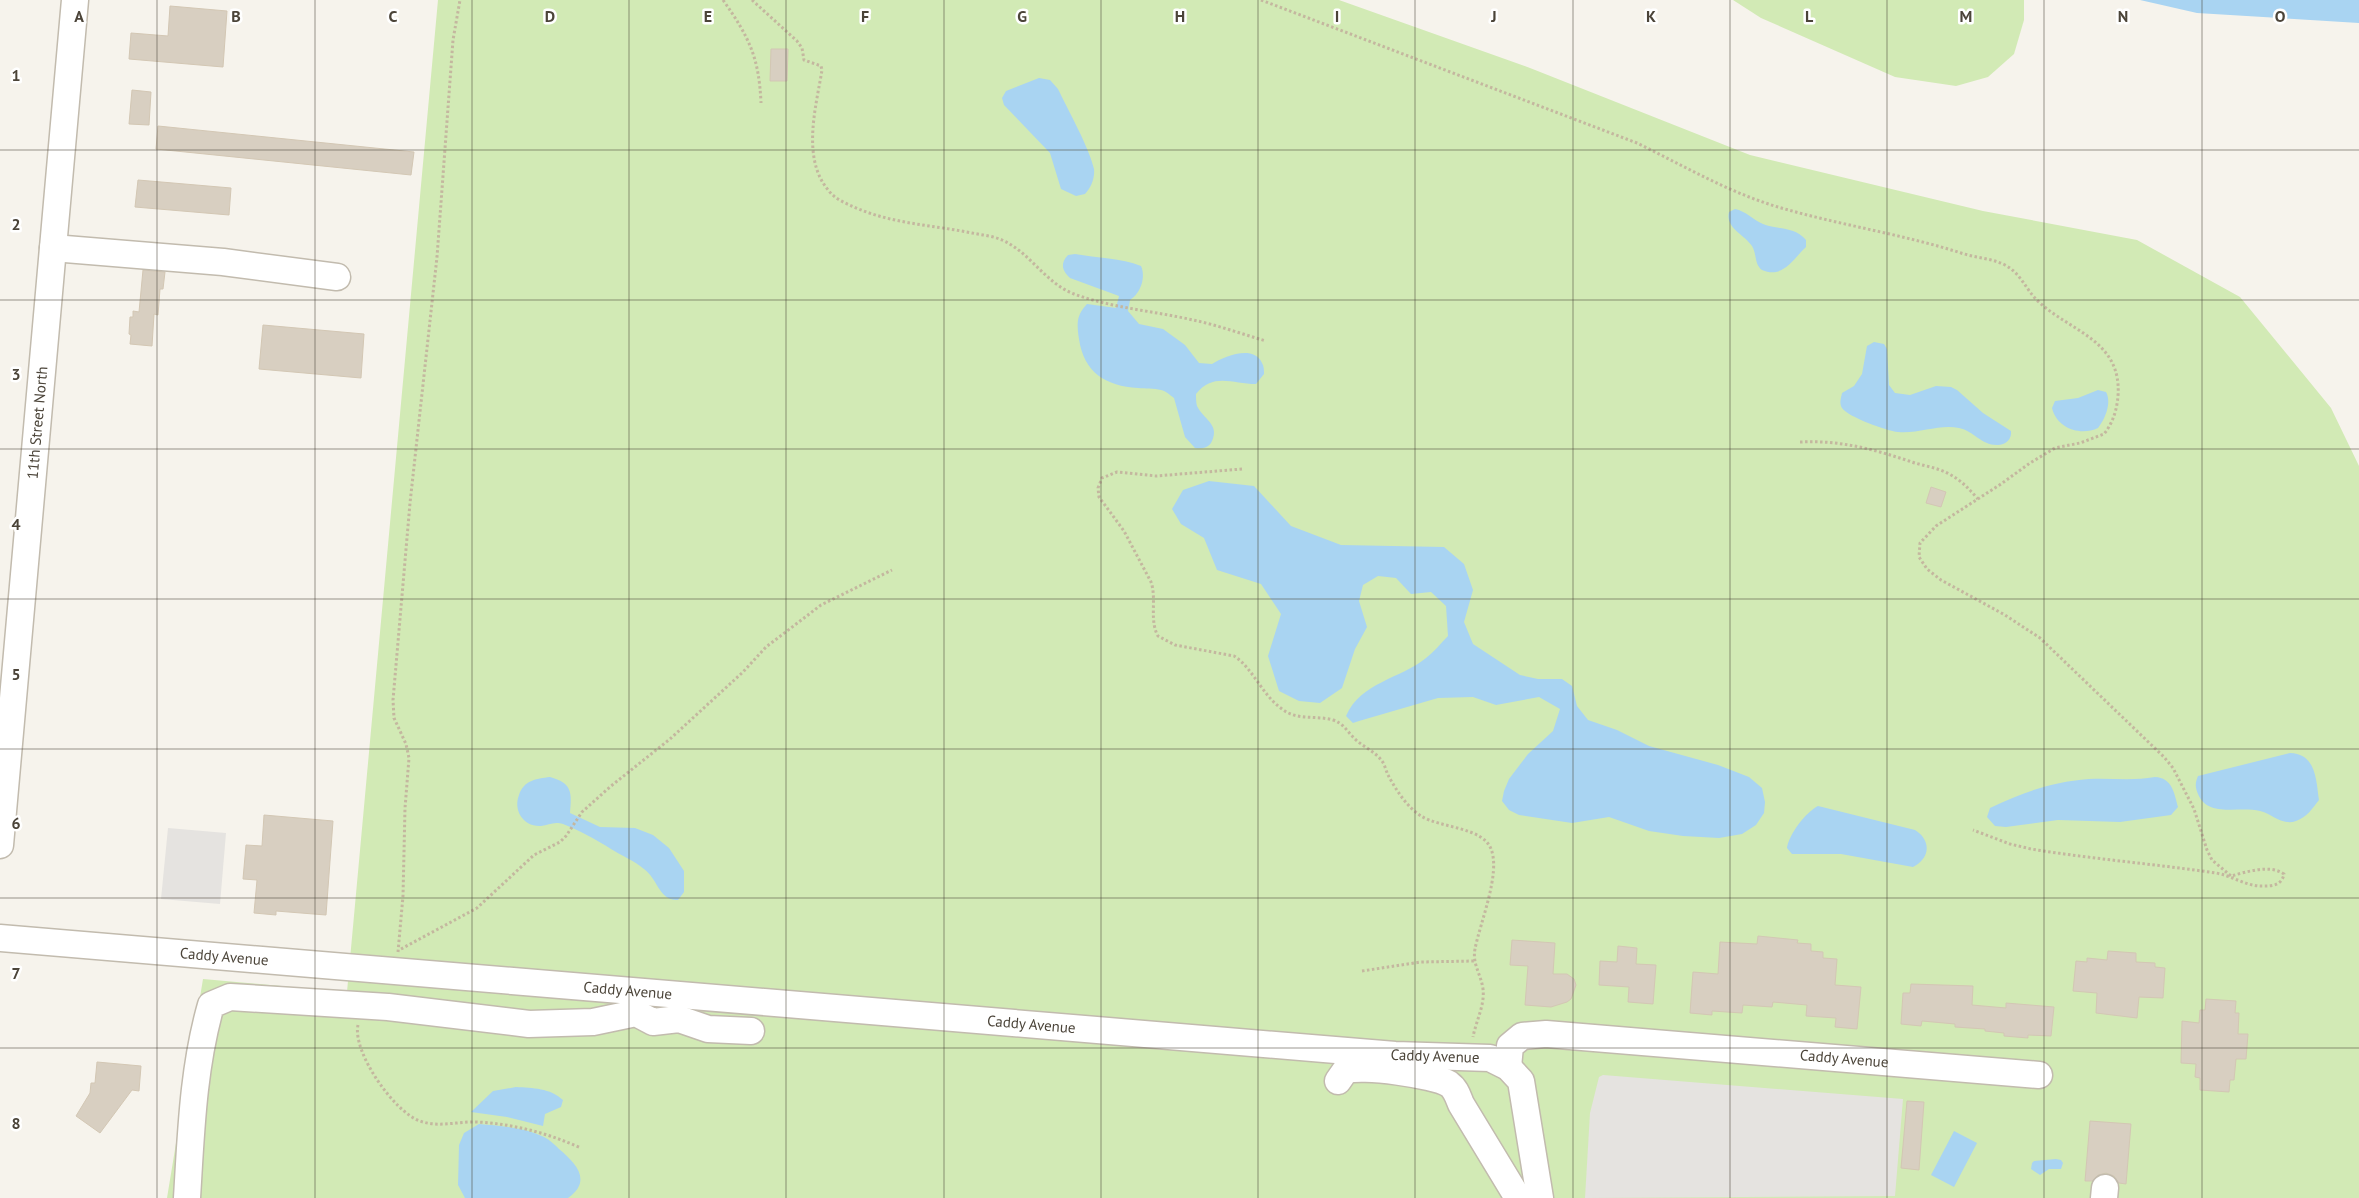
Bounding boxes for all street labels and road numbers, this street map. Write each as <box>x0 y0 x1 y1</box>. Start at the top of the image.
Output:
street label: 11th Street North <box>23 365 51 480</box>
street label: Caddy Avenue <box>179 943 269 969</box>
street label: Caddy Avenue <box>583 977 673 1003</box>
street label: Caddy Avenue <box>986 1011 1076 1037</box>
street label: Caddy Avenue <box>1390 1045 1480 1067</box>
street label: Caddy Avenue <box>1799 1045 1889 1071</box>

